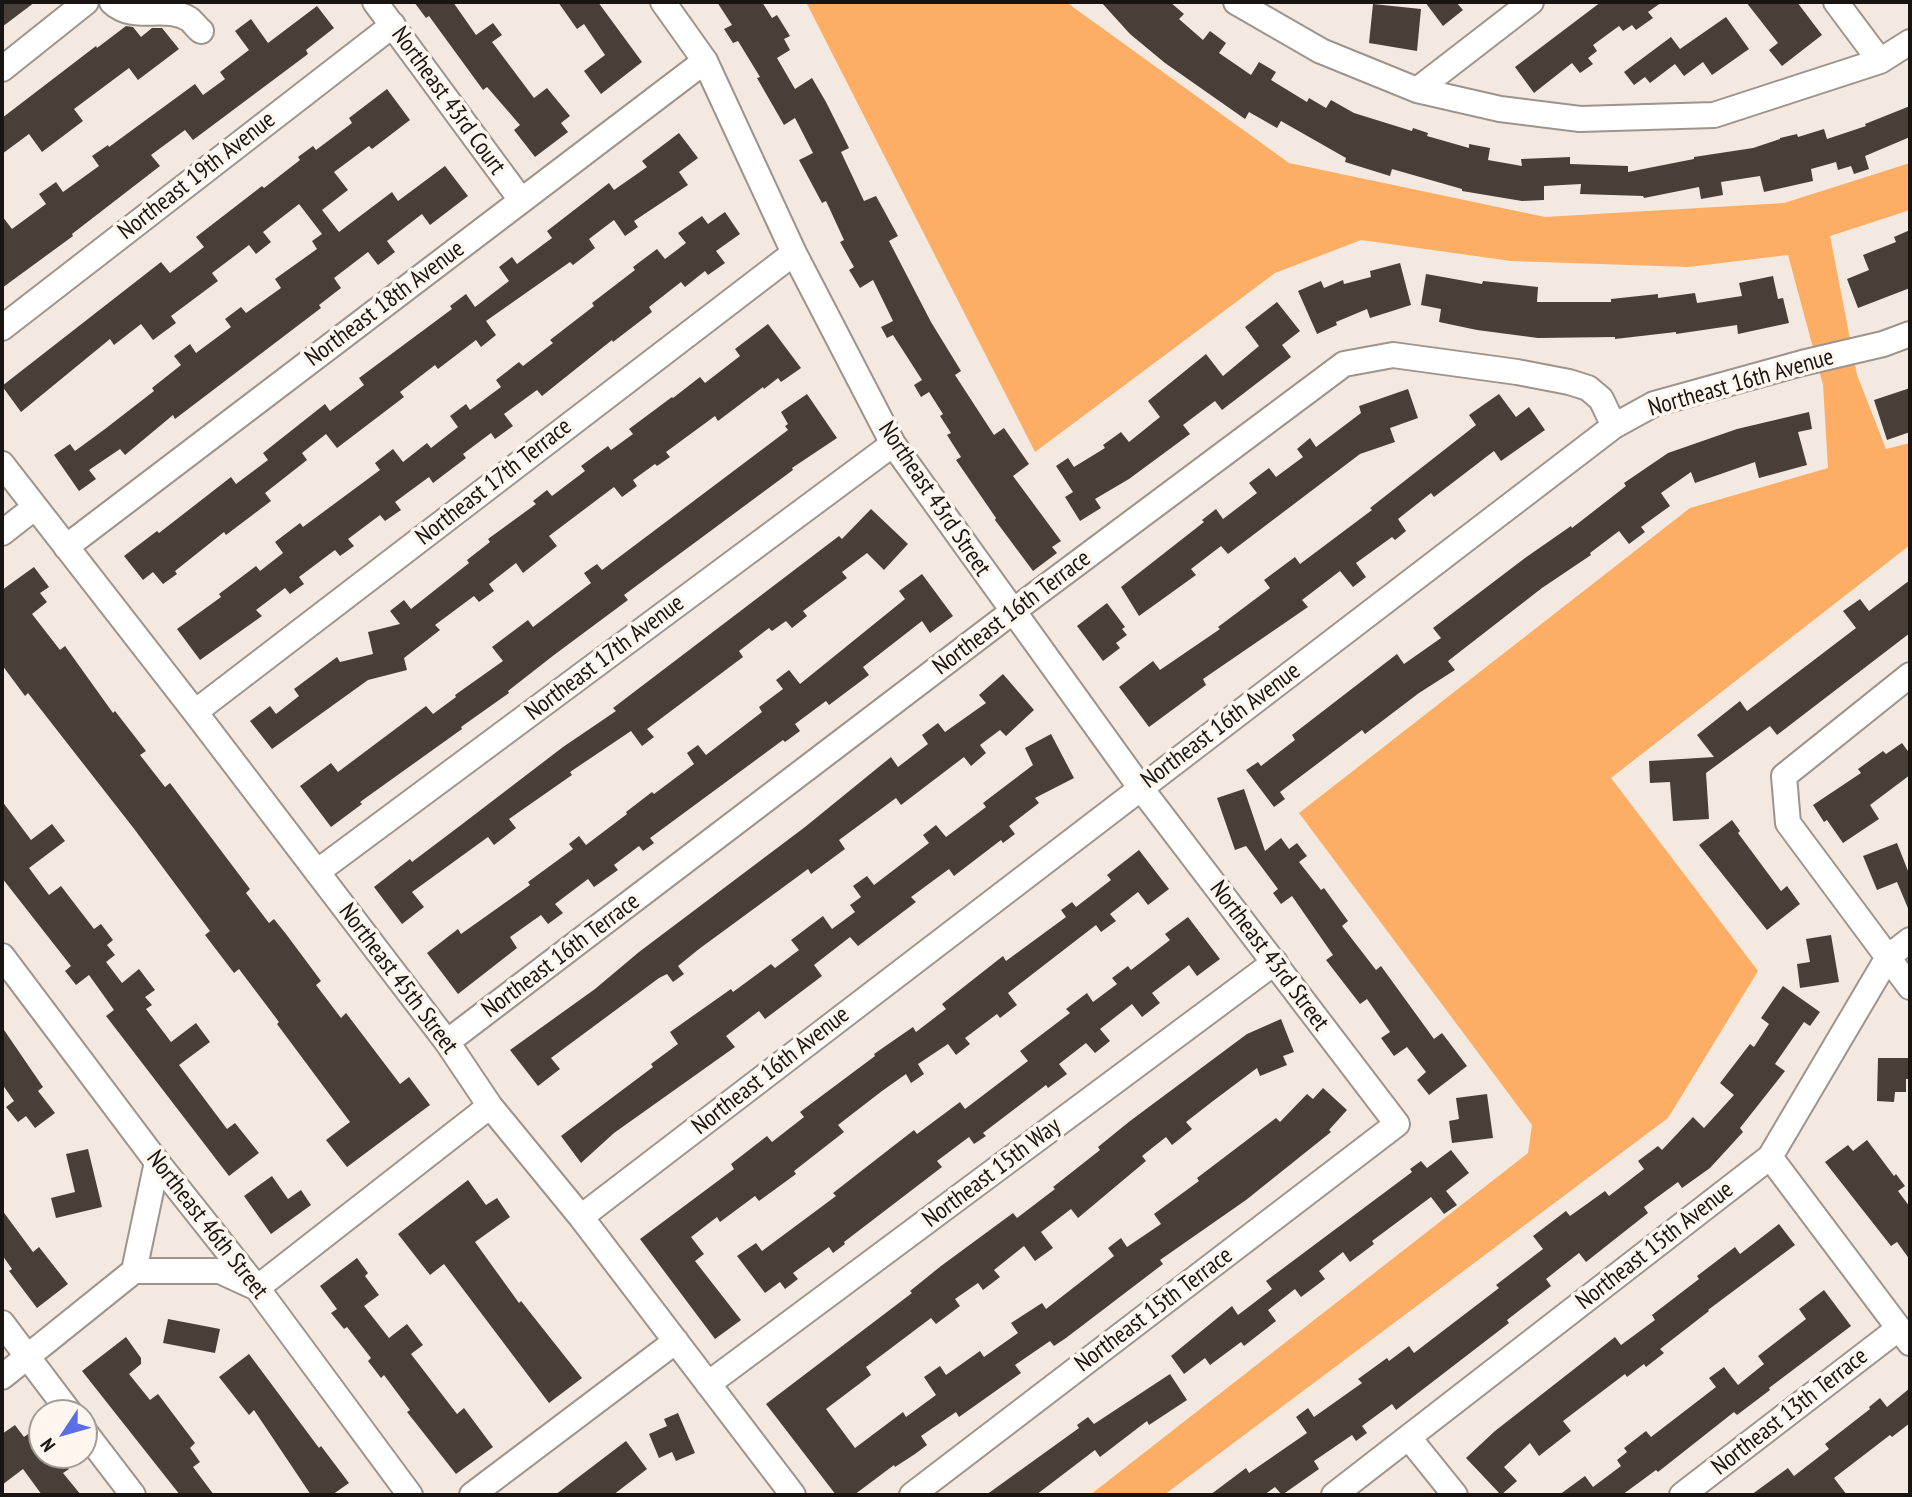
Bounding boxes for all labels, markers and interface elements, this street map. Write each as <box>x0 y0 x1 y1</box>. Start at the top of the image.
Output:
street label: Northeast 43rd Court <box>385 22 511 180</box>
street label: Northeast 19th Avenue <box>113 106 281 246</box>
street label: Northeast 18th Avenue <box>300 235 470 373</box>
street label: Northeast 16th Avenue <box>1645 343 1837 423</box>
street label: Northeast 17th Terrace <box>410 412 578 552</box>
street label: Northeast 43rd Street <box>872 416 996 582</box>
street label: Northeast 16th Terrace <box>928 544 1096 682</box>
street label: Northeast 17th Avenue <box>520 589 690 727</box>
street label: Northeast 16th Avenue <box>1136 657 1306 795</box>
street label: Northeast 43rd Street <box>1203 875 1335 1037</box>
street label: Northeast 16th Terrace <box>477 887 645 1025</box>
street label: Northeast 45th Street <box>332 898 464 1060</box>
street label: Northeast 16th Avenue <box>687 1001 855 1141</box>
street label: Northeast 15th Way <box>918 1112 1066 1234</box>
street label: Northeast 46th Street <box>140 1145 274 1305</box>
street label: Northeast 15th Avenue <box>1571 1176 1739 1316</box>
street label: Northeast 15th Terrace <box>1070 1241 1238 1379</box>
street label: Northeast 13th Terrace <box>1706 1342 1874 1482</box>
north arrow <box>28 1399 98 1469</box>
text: N <box>35 1434 60 1456</box>

